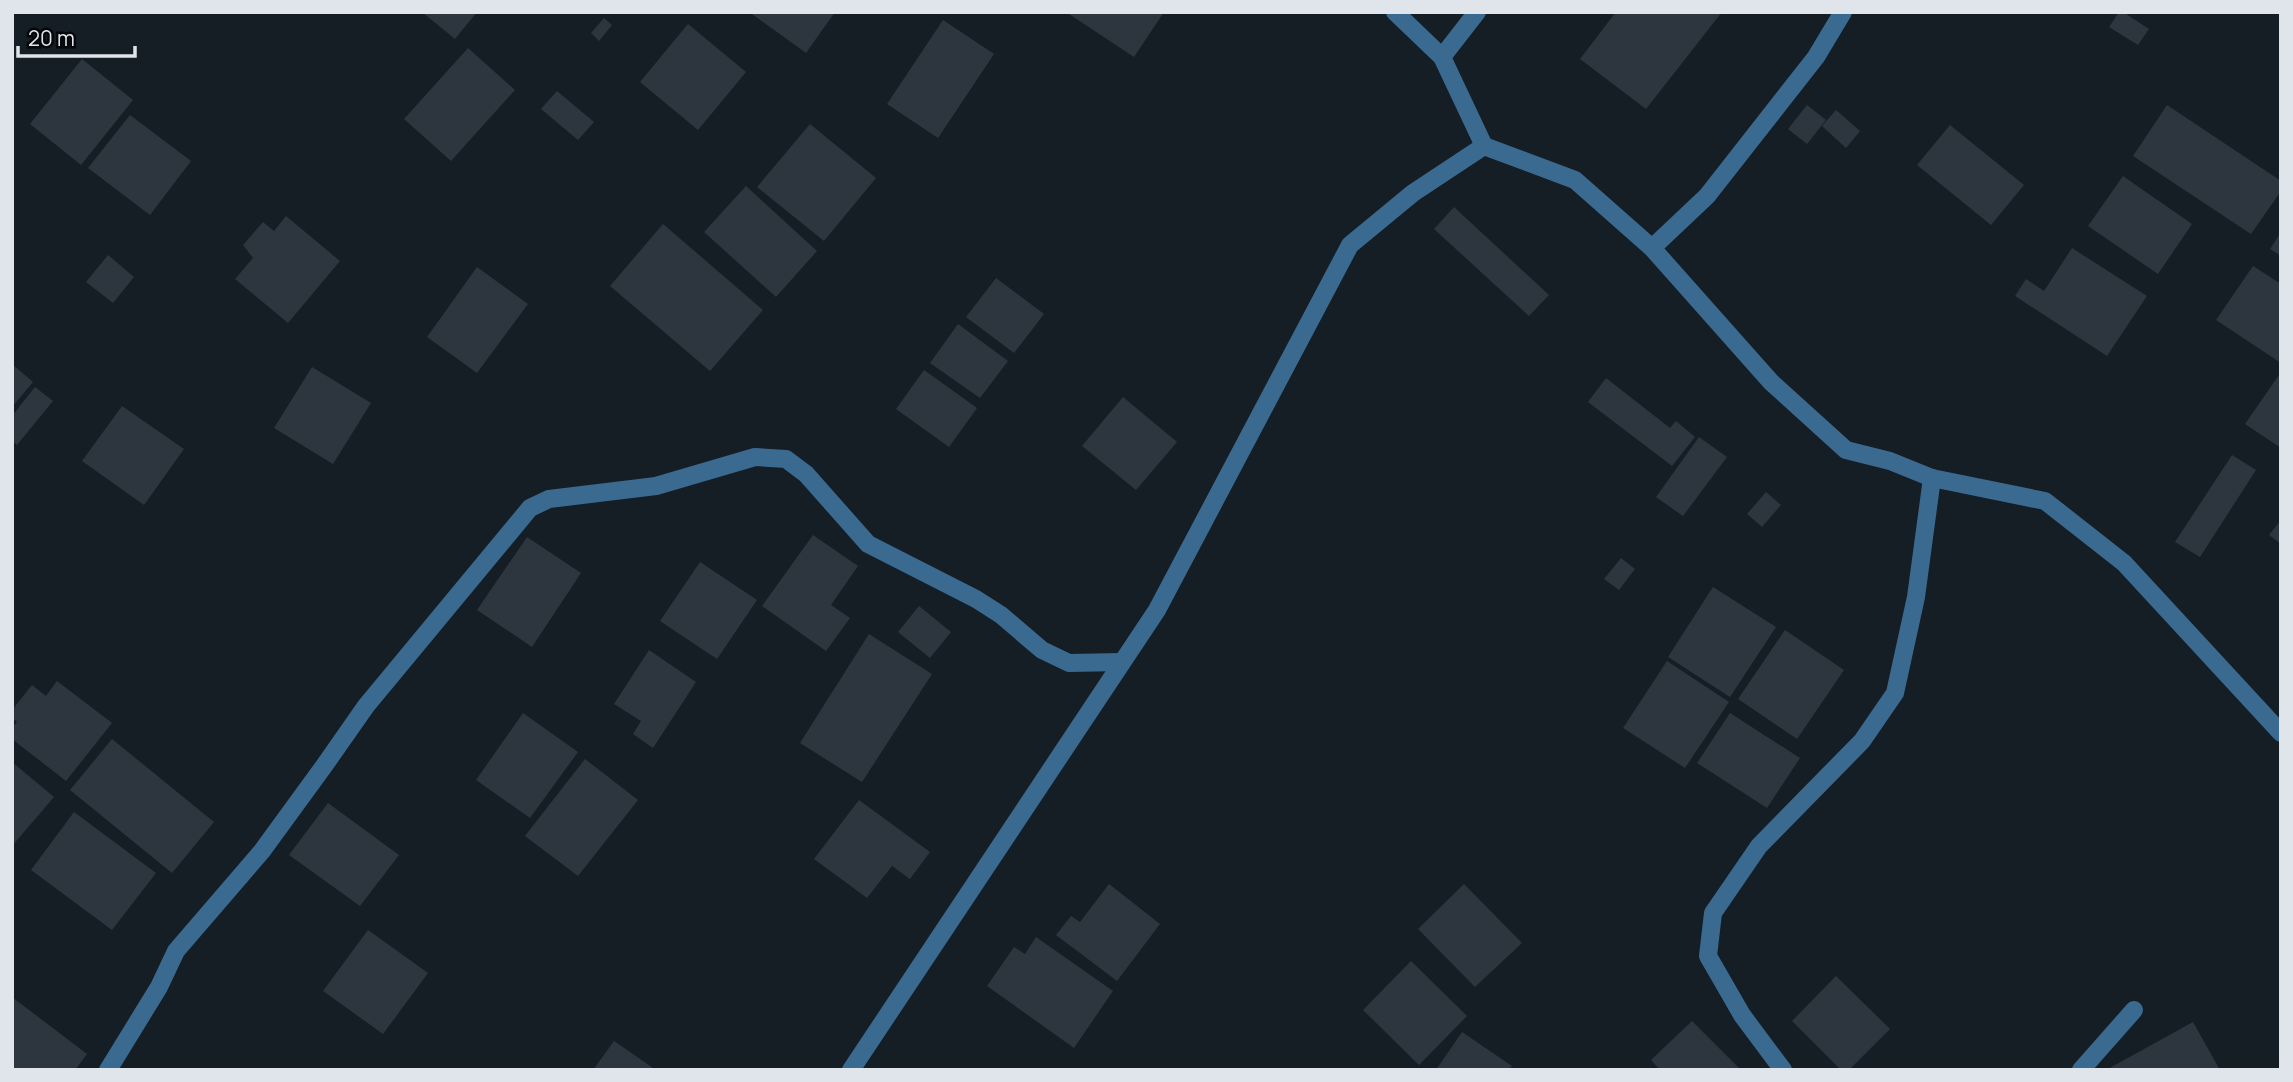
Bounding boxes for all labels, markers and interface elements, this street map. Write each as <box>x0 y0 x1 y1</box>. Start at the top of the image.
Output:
scale bar <box>18 14 135 58</box>
text: 20 m <box>28 24 75 52</box>

